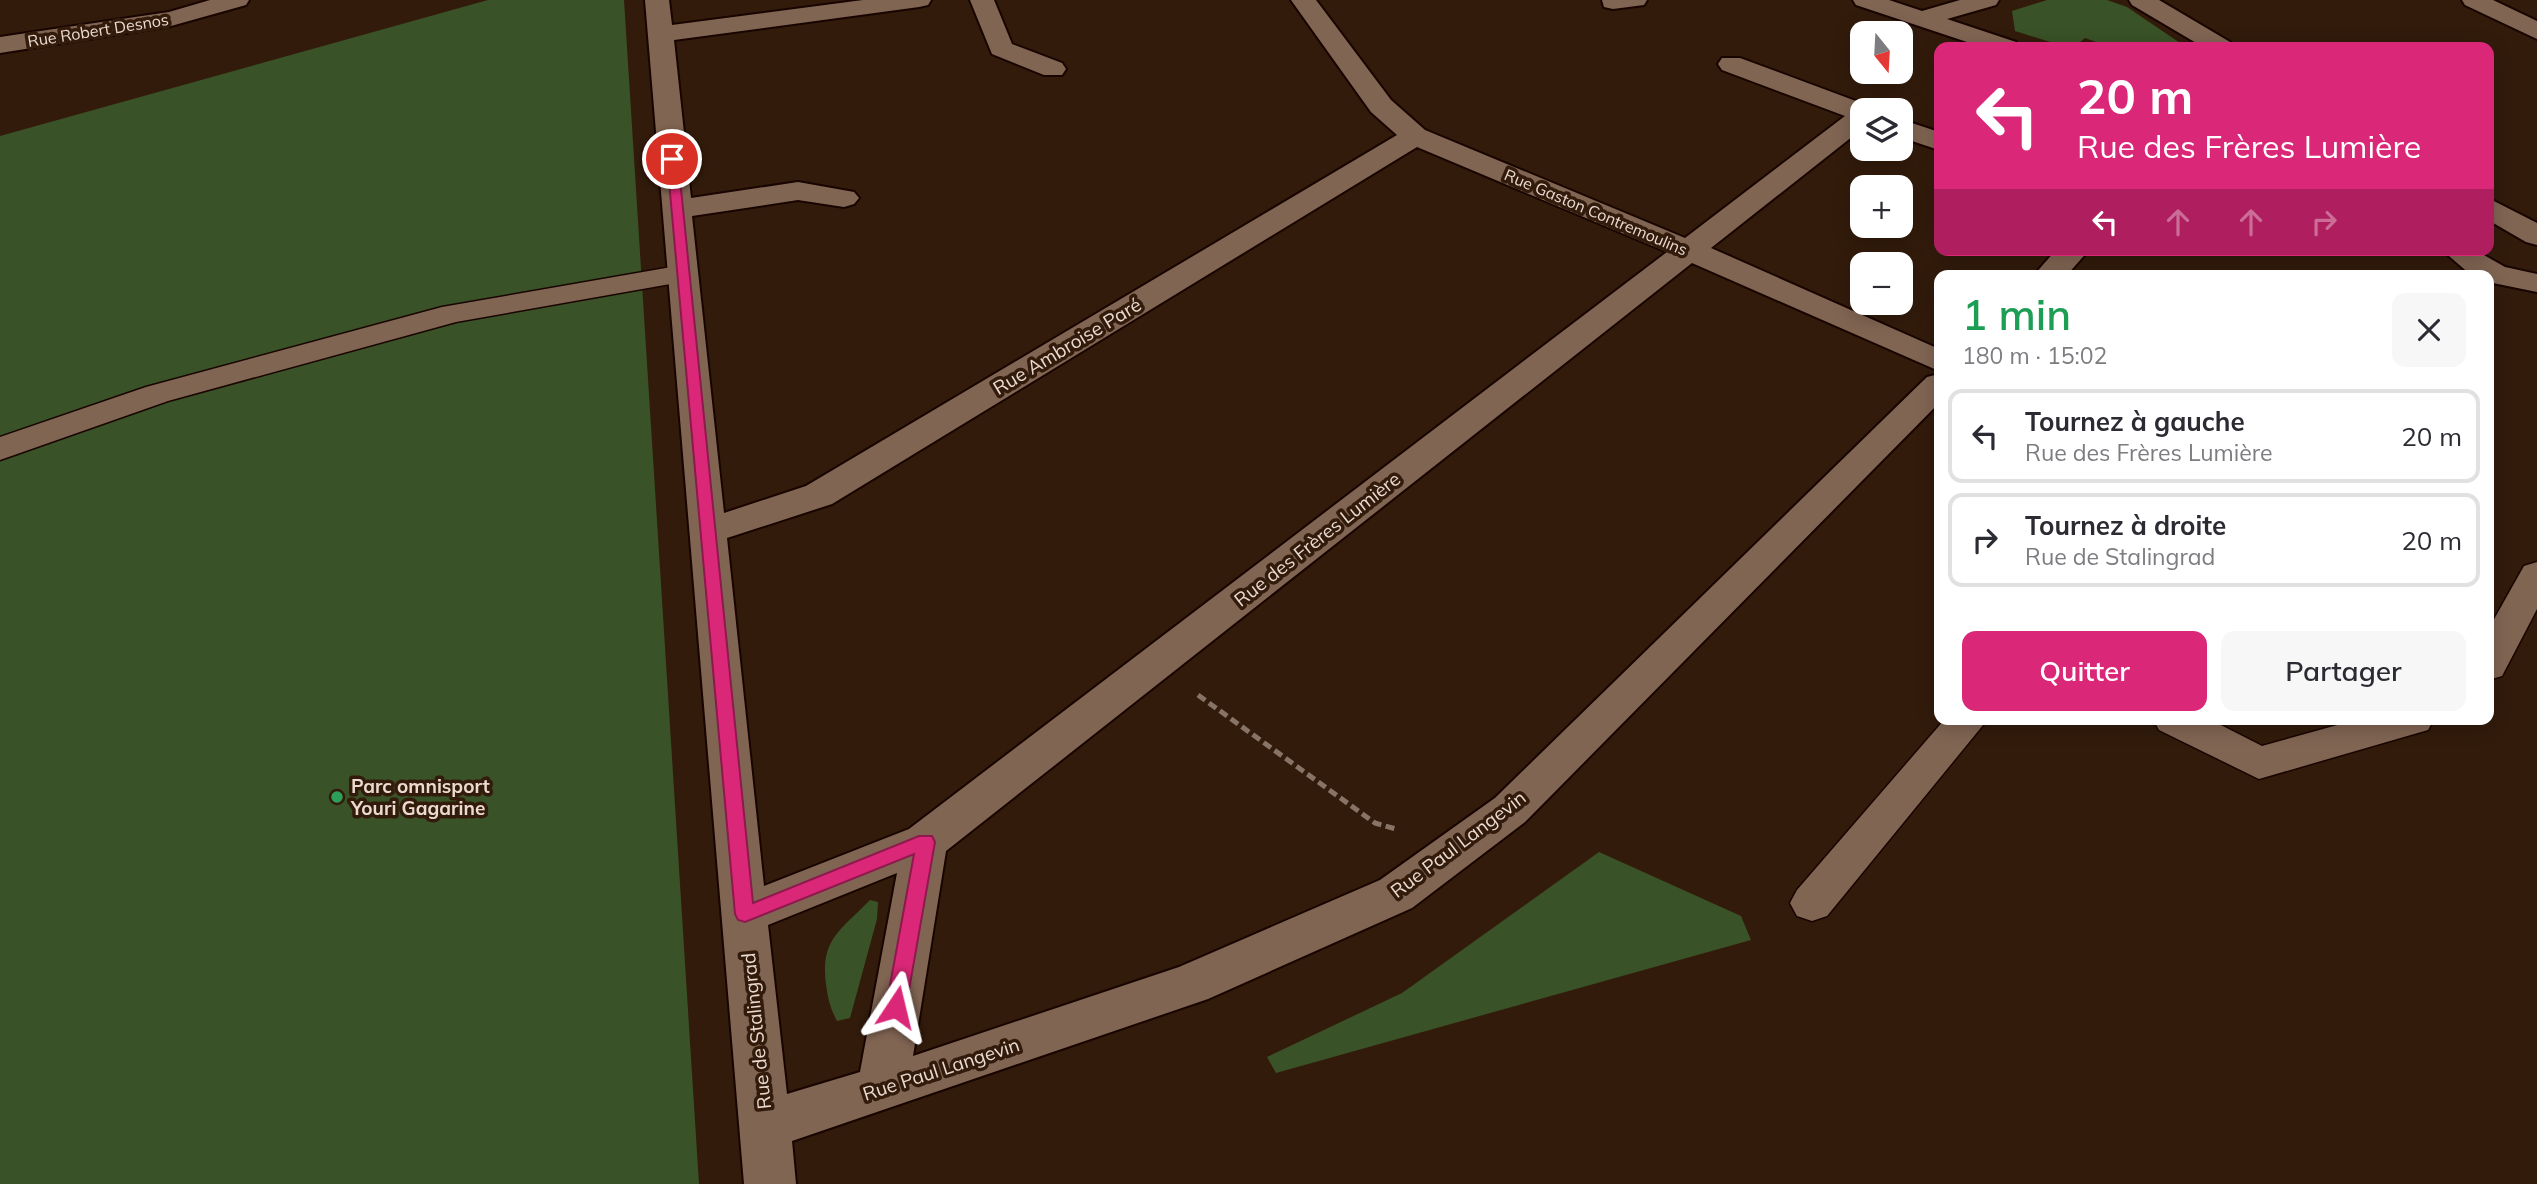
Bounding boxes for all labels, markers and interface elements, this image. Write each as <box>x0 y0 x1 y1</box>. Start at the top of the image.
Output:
street label: Rue Robert Desnos <box>26 9 170 51</box>
north arrow <box>1850 21 1913 84</box>
map controls <box>1850 21 1913 315</box>
text: 20 m <box>2077 65 2193 126</box>
icon: left <box>1962 70 2053 161</box>
button: layers <box>1850 98 1913 161</box>
text: Rue des Frères Lumière <box>2077 126 2421 166</box>
pin <box>642 129 702 189</box>
icon: arrive <box>653 140 691 178</box>
street label: Rue Gaston Contremoulins <box>1502 164 1691 260</box>
button: + <box>1850 175 1913 238</box>
icon: left <box>2086 203 2124 241</box>
icon: ahead <box>2159 203 2197 241</box>
icon: ahead <box>2232 203 2270 241</box>
icon: right <box>2305 203 2343 241</box>
button: − <box>1850 252 1913 315</box>
text: 1 min <box>1962 288 2071 341</box>
street label: Rue Ambroise Paré <box>988 292 1146 400</box>
button: close <box>2392 293 2466 367</box>
text: 180 m · 15:02 <box>1962 341 2107 370</box>
text: Tournez à gauche <box>2025 405 2245 438</box>
icon: left <box>1966 417 2004 455</box>
text: 20 m <box>2401 420 2462 453</box>
text: Rue des Frères Lumière <box>2025 438 2272 467</box>
street label: Rue des Frères Lumière <box>1229 467 1405 611</box>
text: Tournez à droite <box>2025 509 2226 542</box>
icon: right <box>1966 521 2004 559</box>
text: 20 m <box>2401 524 2462 557</box>
text: Rue de Stalingrad <box>2025 542 2215 571</box>
button: Quitter <box>1962 631 2207 711</box>
button: Partager <box>2221 631 2466 711</box>
place label: Parc omnisport Youri Gagarine <box>350 774 490 820</box>
street label: Rue Paul Langevin <box>1386 785 1530 903</box>
marker: Parc omnisport Youri Gagarine <box>329 789 345 805</box>
street label: Rue de Stalingrad <box>736 952 776 1110</box>
position arrow <box>859 970 933 1044</box>
street label: Rue Paul Langevin <box>860 1032 1022 1106</box>

